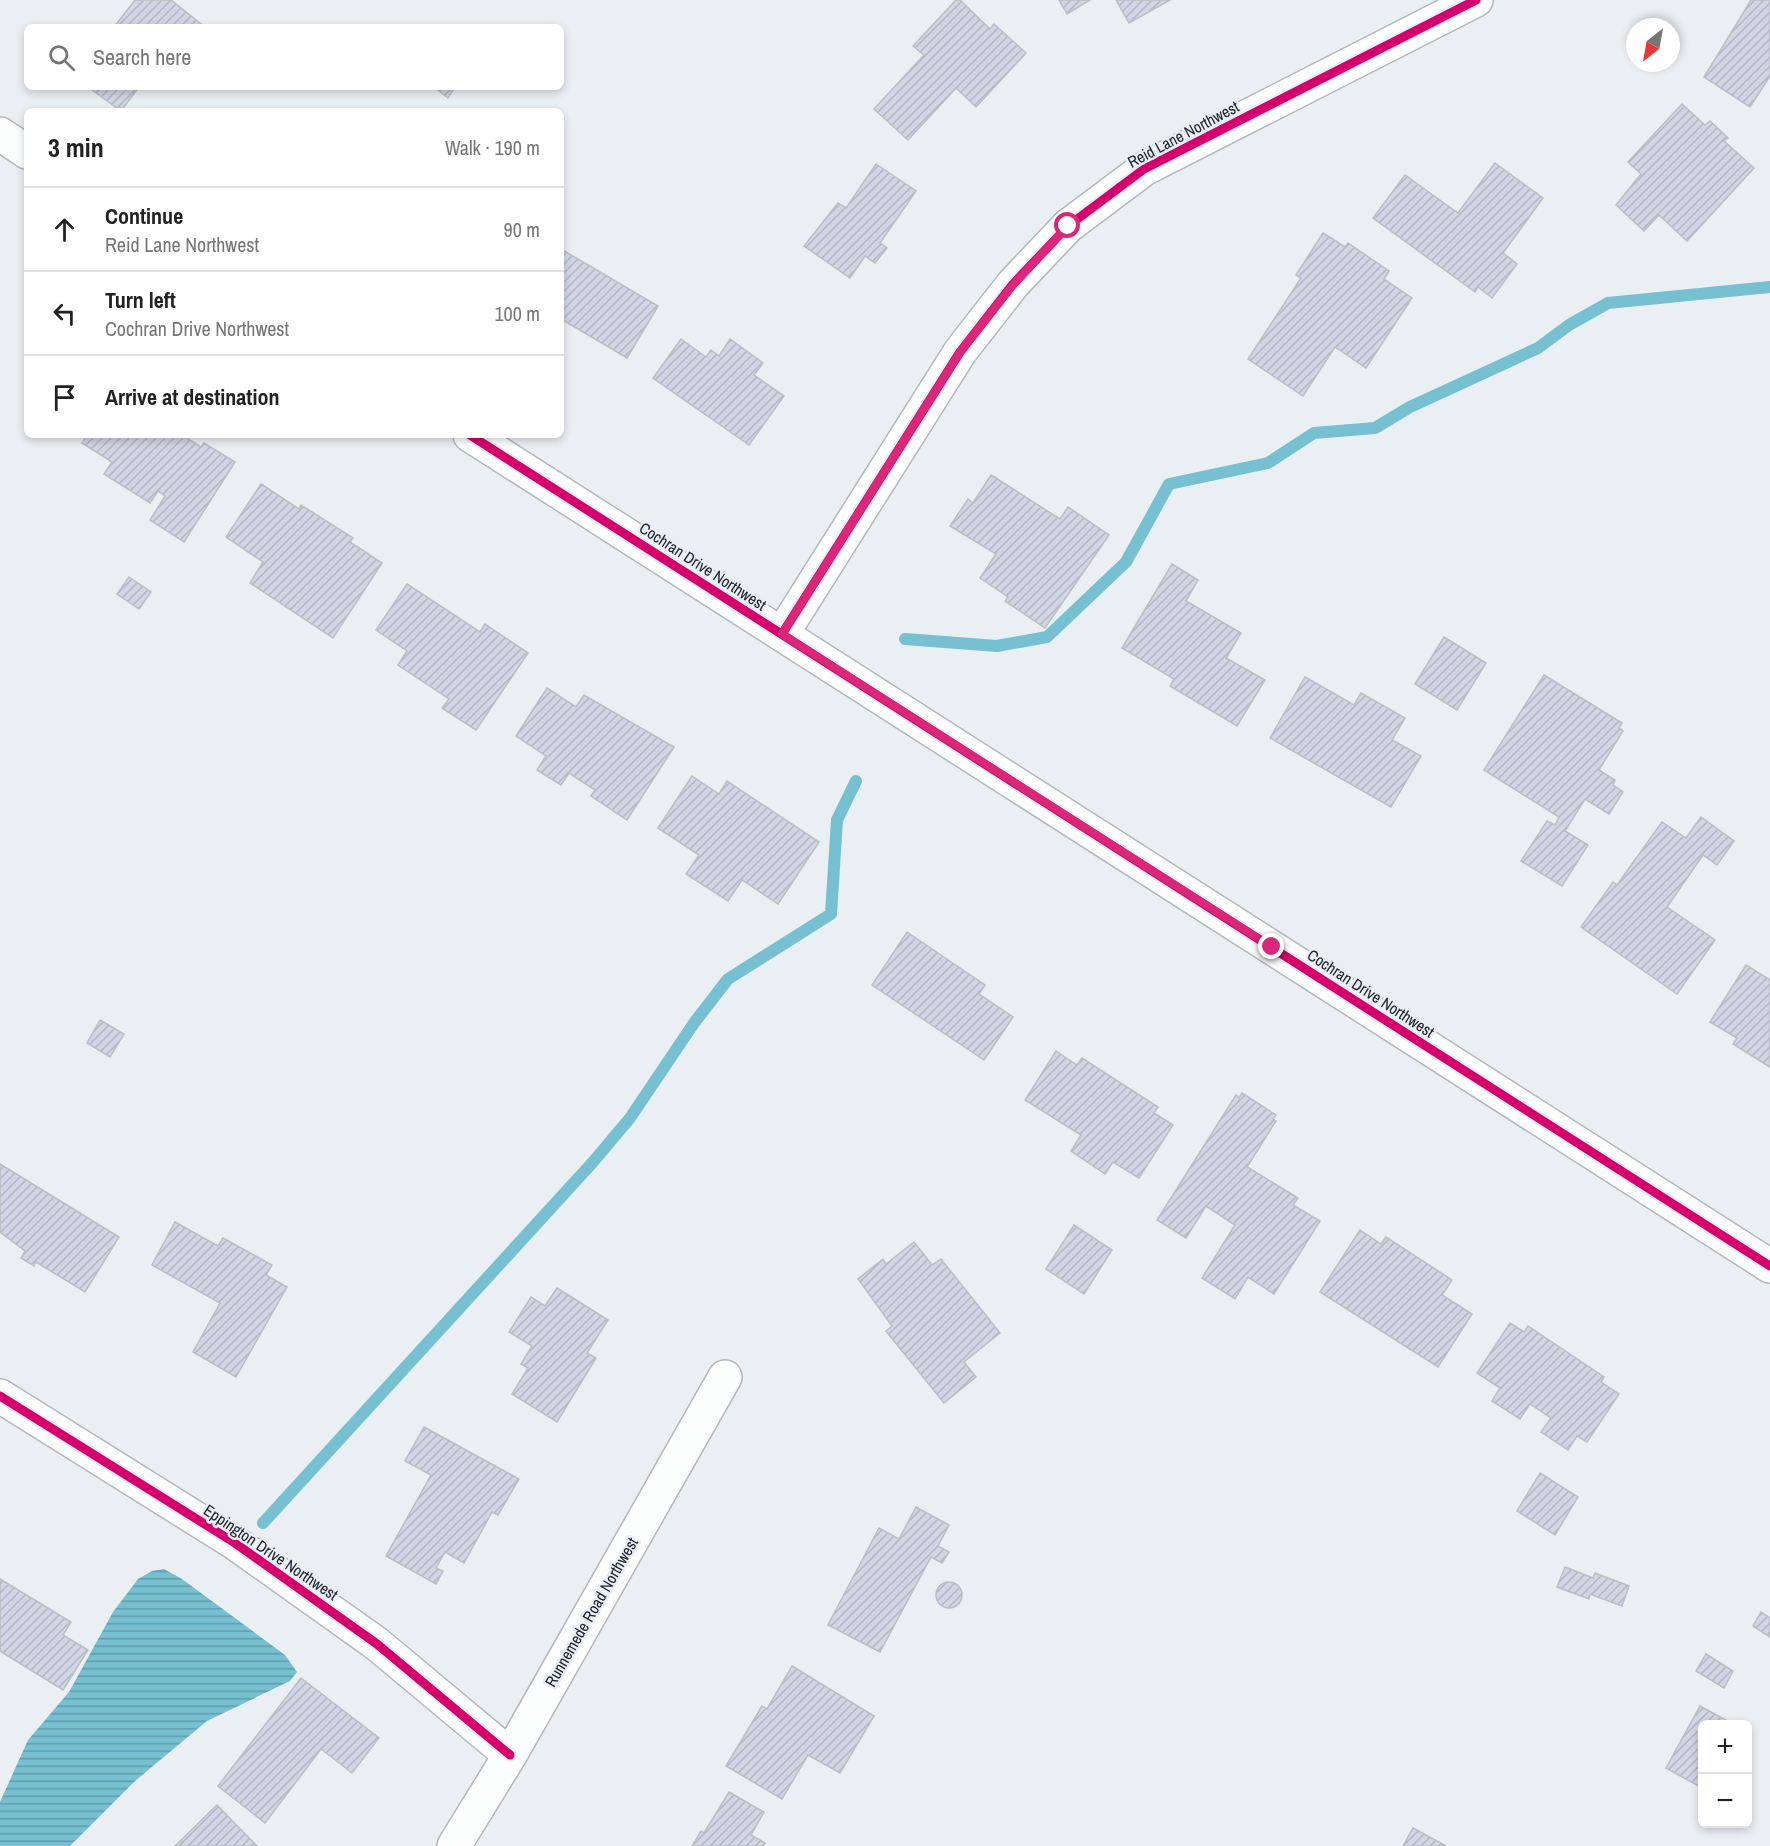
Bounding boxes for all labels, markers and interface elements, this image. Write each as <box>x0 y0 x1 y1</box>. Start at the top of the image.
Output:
north arrow <box>1626 18 1680 72</box>
search box <box>24 24 564 90</box>
icon: search <box>45 41 78 74</box>
text: Search here <box>93 42 191 72</box>
street label: Reid Lane Northwest <box>1123 95 1243 173</box>
text: 3 min <box>48 130 104 165</box>
text: Walk · 190 m <box>445 134 540 161</box>
text: Continue <box>105 201 183 231</box>
route start <box>1054 212 1080 238</box>
icon: ahead <box>48 213 81 246</box>
text: 90 m <box>504 216 540 243</box>
text: Reid Lane Northwest <box>105 231 259 258</box>
text: Turn left <box>105 285 176 315</box>
icon: left <box>48 297 81 330</box>
text: 100 m <box>494 300 540 327</box>
text: Cochran Drive Northwest <box>105 315 289 342</box>
icon: arrive <box>48 381 81 414</box>
text: Arrive at destination <box>105 382 279 412</box>
street label: Cochran Drive Northwest <box>635 517 771 616</box>
route end <box>1258 933 1284 959</box>
street label: Cochran Drive Northwest <box>1303 944 1439 1043</box>
street label: Eppington Drive Northwest <box>200 1499 343 1605</box>
street label: Runnemede Road Northwest <box>539 1533 643 1691</box>
map controls <box>1698 1720 1752 1828</box>
button: + <box>1698 1720 1752 1774</box>
button: − <box>1698 1774 1752 1828</box>

